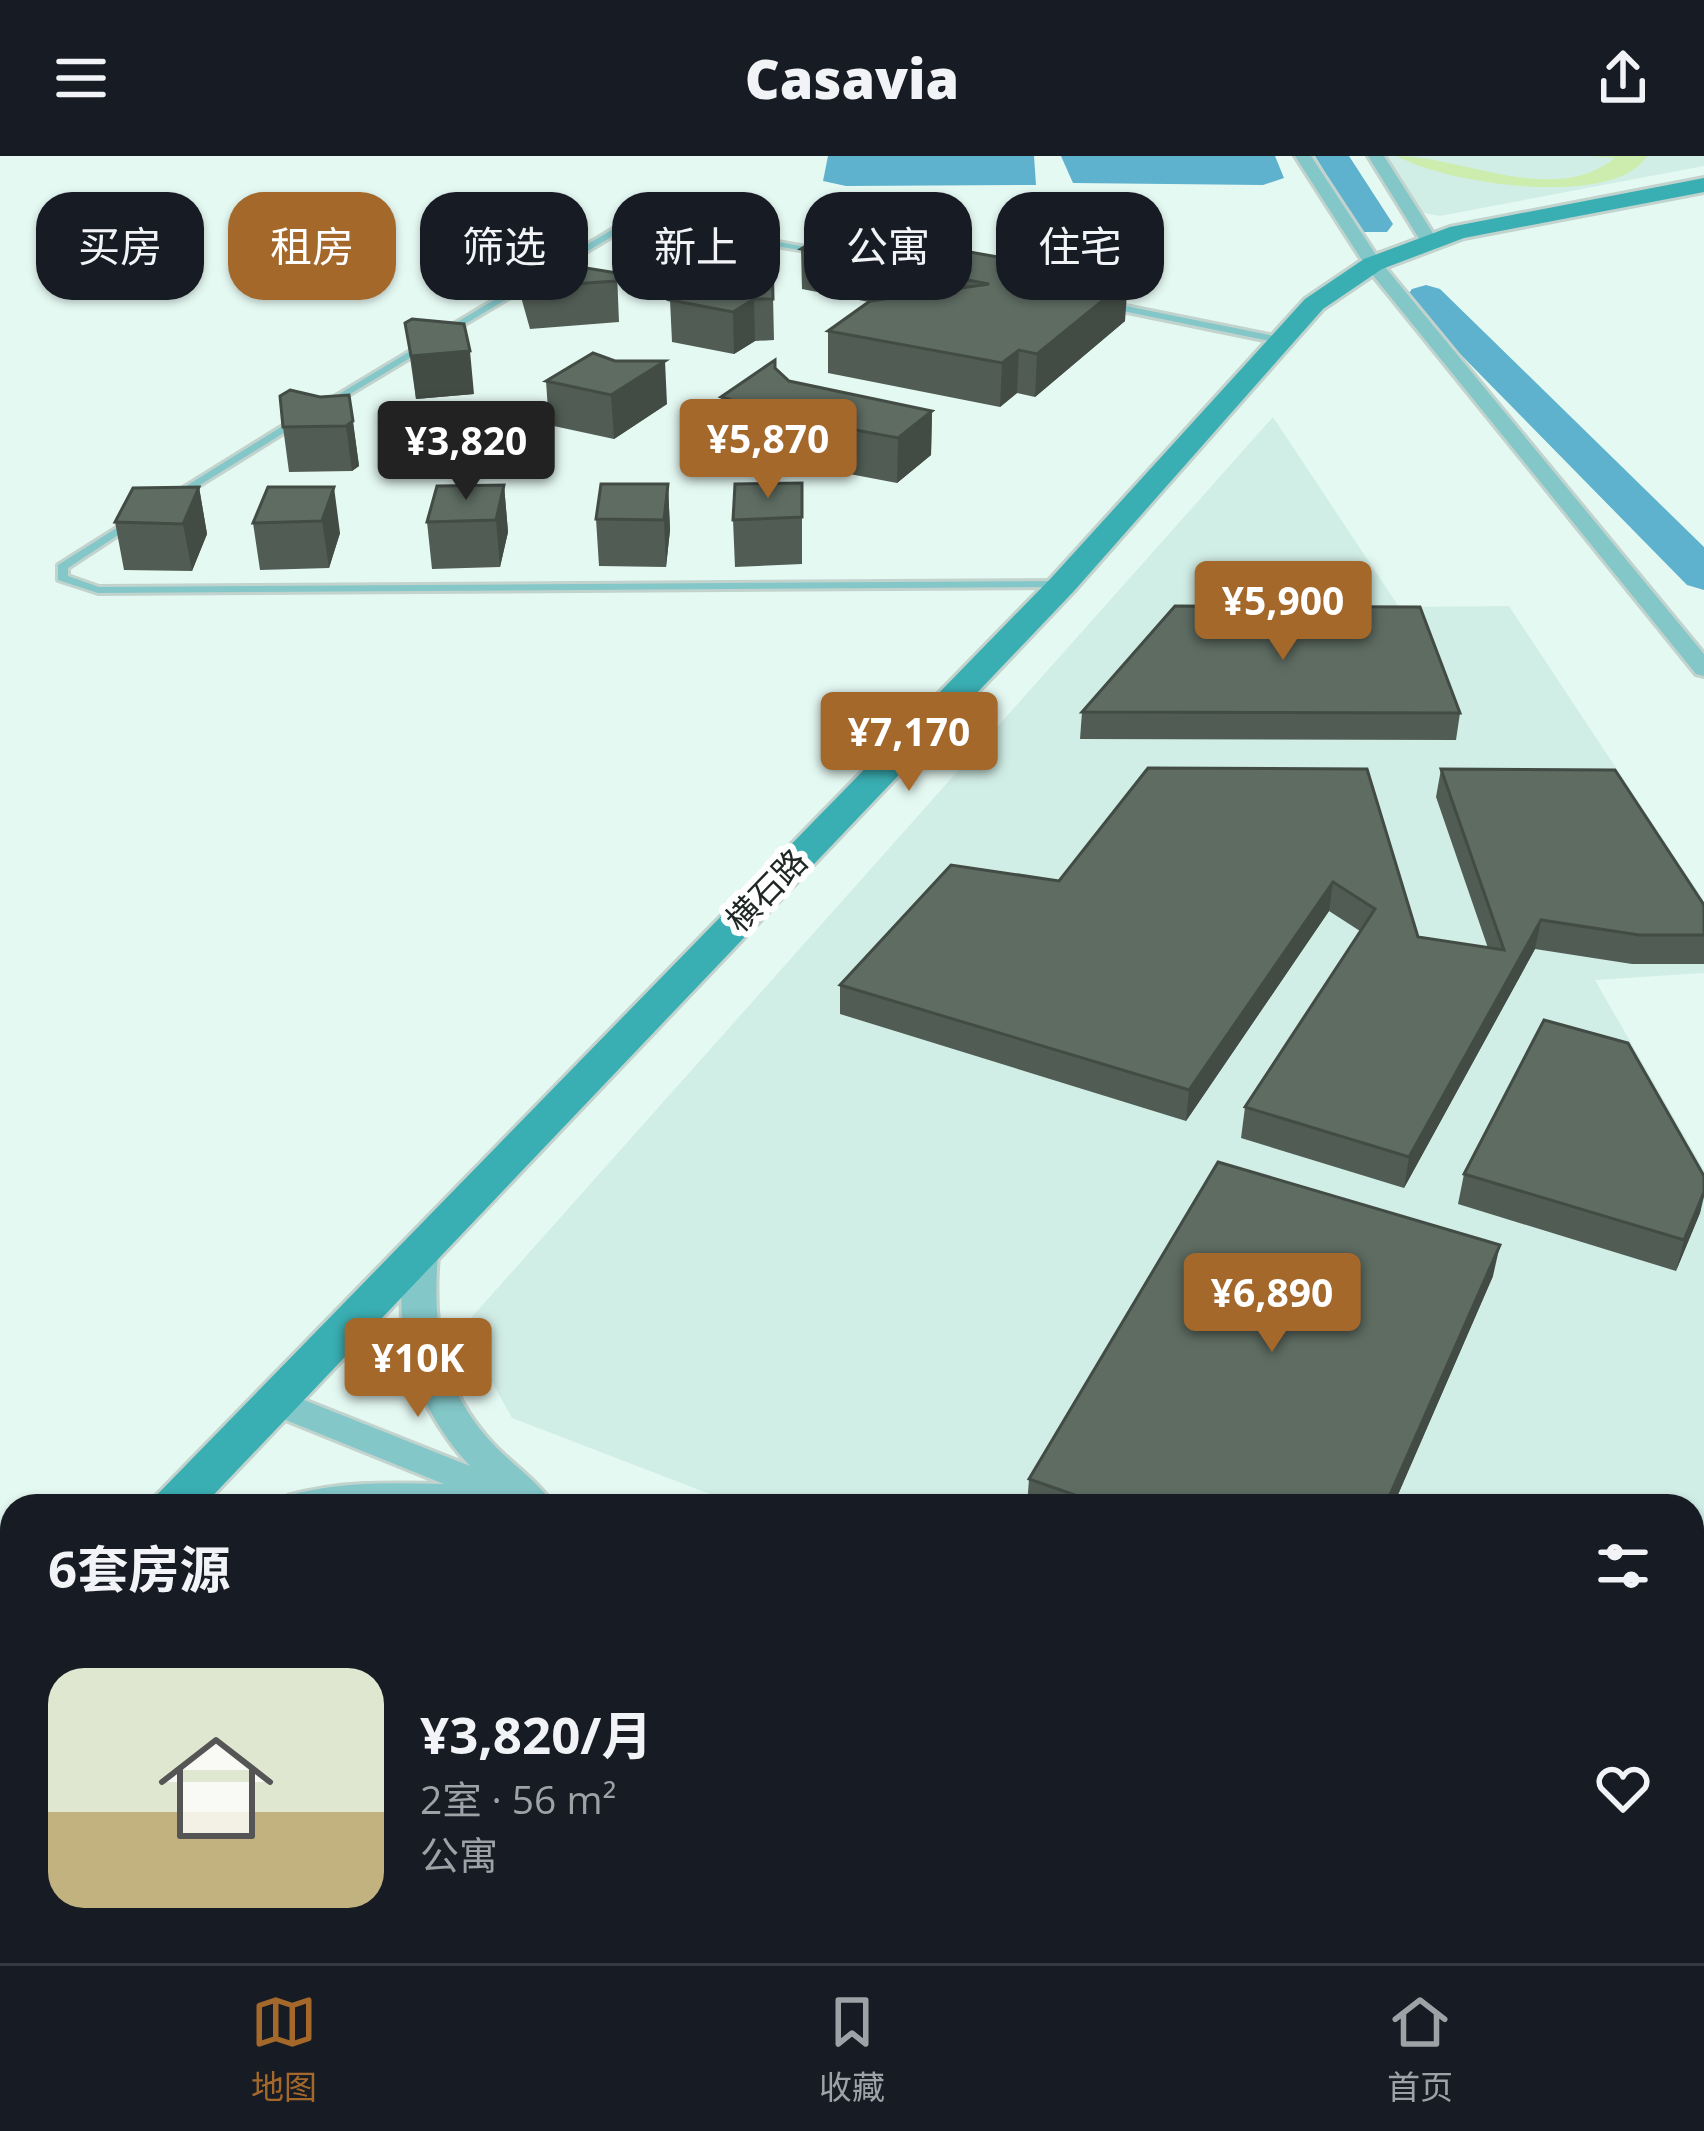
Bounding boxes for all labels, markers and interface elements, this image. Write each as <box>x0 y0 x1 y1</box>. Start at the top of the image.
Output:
text: Casavia <box>745 41 959 115</box>
icon: menu <box>48 45 114 111</box>
icon: share <box>1590 45 1656 111</box>
chip: 买房 <box>36 192 204 300</box>
chip: 租房 <box>228 192 396 300</box>
chip: 筛选 <box>420 192 588 300</box>
chip: 新上 <box>612 192 780 300</box>
chip: 公寓 <box>804 192 972 300</box>
chip: 住宅 <box>996 192 1164 300</box>
pin: ¥5,870 <box>670 399 866 501</box>
pin: ¥3,820 <box>368 401 564 503</box>
text: ¥5,870 <box>707 411 829 464</box>
text: ¥3,820 <box>405 413 527 466</box>
pin: ¥5,900 <box>1185 561 1381 663</box>
text: ¥5,900 <box>1222 573 1344 626</box>
pin: ¥7,170 <box>811 692 1007 794</box>
text: ¥7,170 <box>848 704 970 757</box>
street label: 横石路 <box>715 839 817 941</box>
pin: ¥6,890 <box>1174 1253 1370 1355</box>
text: ¥6,890 <box>1211 1265 1333 1318</box>
pin: ¥10K <box>347 1318 489 1420</box>
text: ¥10K <box>372 1330 464 1383</box>
text: 6套房源 <box>48 1533 230 1603</box>
icon: filters <box>1590 1533 1656 1599</box>
text: ¥3,820/月 <box>420 1699 652 1769</box>
icon: home <box>144 1716 288 1860</box>
icon: heart <box>1590 1755 1656 1821</box>
text: 2室 · 56 m² <box>420 1772 616 1825</box>
text: 公寓 <box>420 1828 498 1881</box>
tab: 地图 <box>251 1989 317 2109</box>
tab: 收藏 <box>819 1989 885 2109</box>
tab: 首页 <box>1387 1989 1453 2109</box>

